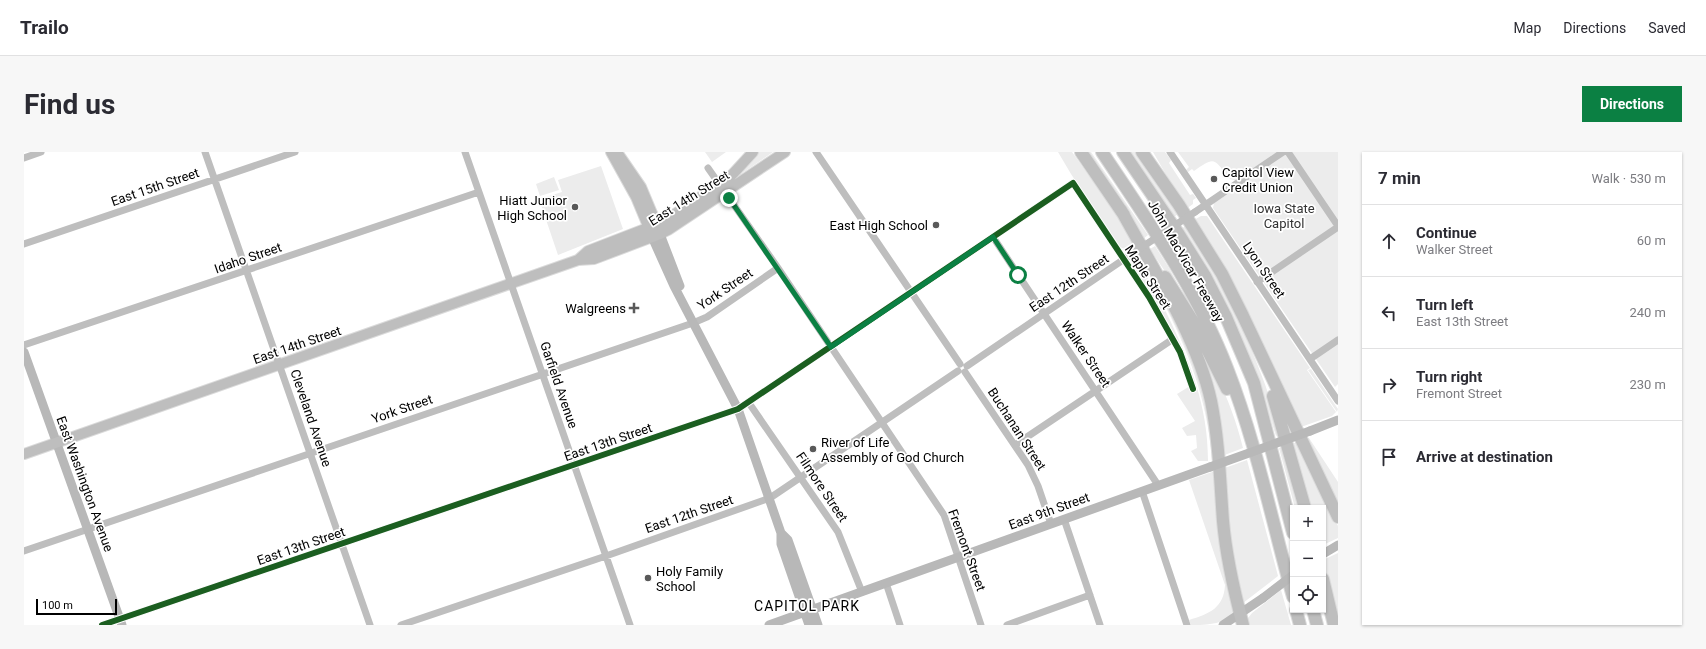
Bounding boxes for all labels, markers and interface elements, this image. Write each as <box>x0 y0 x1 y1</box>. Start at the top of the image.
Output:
text: Trailo <box>20 16 69 39</box>
text: Map <box>1514 20 1541 36</box>
text: Directions <box>1563 20 1626 36</box>
text: Saved <box>1648 20 1686 36</box>
button: Directions <box>1582 86 1682 122</box>
text: Find us <box>24 88 115 121</box>
street label: East 15th Street <box>109 165 201 209</box>
place label: Capitol View Credit Union <box>1222 165 1294 195</box>
street label: East 14th Street <box>646 167 732 229</box>
text: 7 min <box>1378 168 1421 188</box>
text: Walk · 530 m <box>1591 171 1666 186</box>
marker: Capitol View Credit Union <box>1209 174 1219 184</box>
route end <box>720 189 738 207</box>
place label: Hiatt Junior High School <box>497 193 568 223</box>
street label: John MacVicar Freeway <box>1145 197 1227 325</box>
park label: Iowa State Capitol <box>1253 201 1315 231</box>
marker: Hiatt Junior High School <box>570 202 580 212</box>
place label: East High School <box>830 218 928 233</box>
marker: East High School <box>931 220 941 230</box>
text: Continue <box>1416 224 1477 242</box>
icon: ahead <box>1378 230 1400 252</box>
text: 60 m <box>1637 233 1666 248</box>
street label: Lyon Street <box>1240 239 1288 301</box>
street label: Idaho Street <box>212 240 284 276</box>
street label: Maple Street <box>1122 242 1174 312</box>
text: Walker Street <box>1416 242 1493 257</box>
street label: East 12th Street <box>1027 251 1111 315</box>
street label: York Street <box>695 265 755 313</box>
route start <box>1009 266 1027 284</box>
text: Turn left <box>1416 296 1473 314</box>
place label: Walgreens <box>565 301 626 316</box>
icon: left <box>1378 302 1400 324</box>
marker: Walgreens <box>629 303 639 313</box>
text: 240 m <box>1629 305 1666 320</box>
text: East 13th Street <box>1416 314 1508 329</box>
street label: Walker Street <box>1058 318 1114 390</box>
street label: East 14th Street <box>251 323 343 367</box>
street label: Garfield Avenue <box>537 340 581 430</box>
street label: Cleveland Avenue <box>287 367 335 469</box>
text: Turn right <box>1416 368 1482 386</box>
icon: right <box>1378 374 1400 396</box>
text: 230 m <box>1629 377 1666 392</box>
street label: Buchanan Street <box>985 385 1049 473</box>
text: Fremont Street <box>1416 386 1502 401</box>
street label: York Street <box>370 392 434 426</box>
street label: East Washington Avenue <box>53 414 117 554</box>
street label: East 13th Street <box>562 420 654 464</box>
place label: River of Life Assembly of God Church <box>821 435 964 465</box>
marker: River of Life Assembly of God Church <box>808 444 818 454</box>
icon: arrive <box>1378 446 1400 468</box>
text: Arrive at destination <box>1416 448 1553 466</box>
street label: Filmore Street <box>793 449 851 525</box>
street label: East 9th Street <box>1007 489 1091 533</box>
street label: East 12th Street <box>643 492 735 536</box>
map controls <box>1290 505 1326 613</box>
button: + <box>1290 505 1326 541</box>
street label: Fremont Street <box>945 507 989 593</box>
street label: East 13th Street <box>255 524 347 568</box>
button: − <box>1290 541 1326 577</box>
place label: Holy Family School <box>656 564 723 594</box>
marker: Holy Family School <box>643 573 653 583</box>
button: locate <box>1290 577 1326 613</box>
scale bar <box>36 597 117 616</box>
district label: CAPITOL PARK <box>754 598 860 614</box>
text: 100 m <box>42 599 73 612</box>

